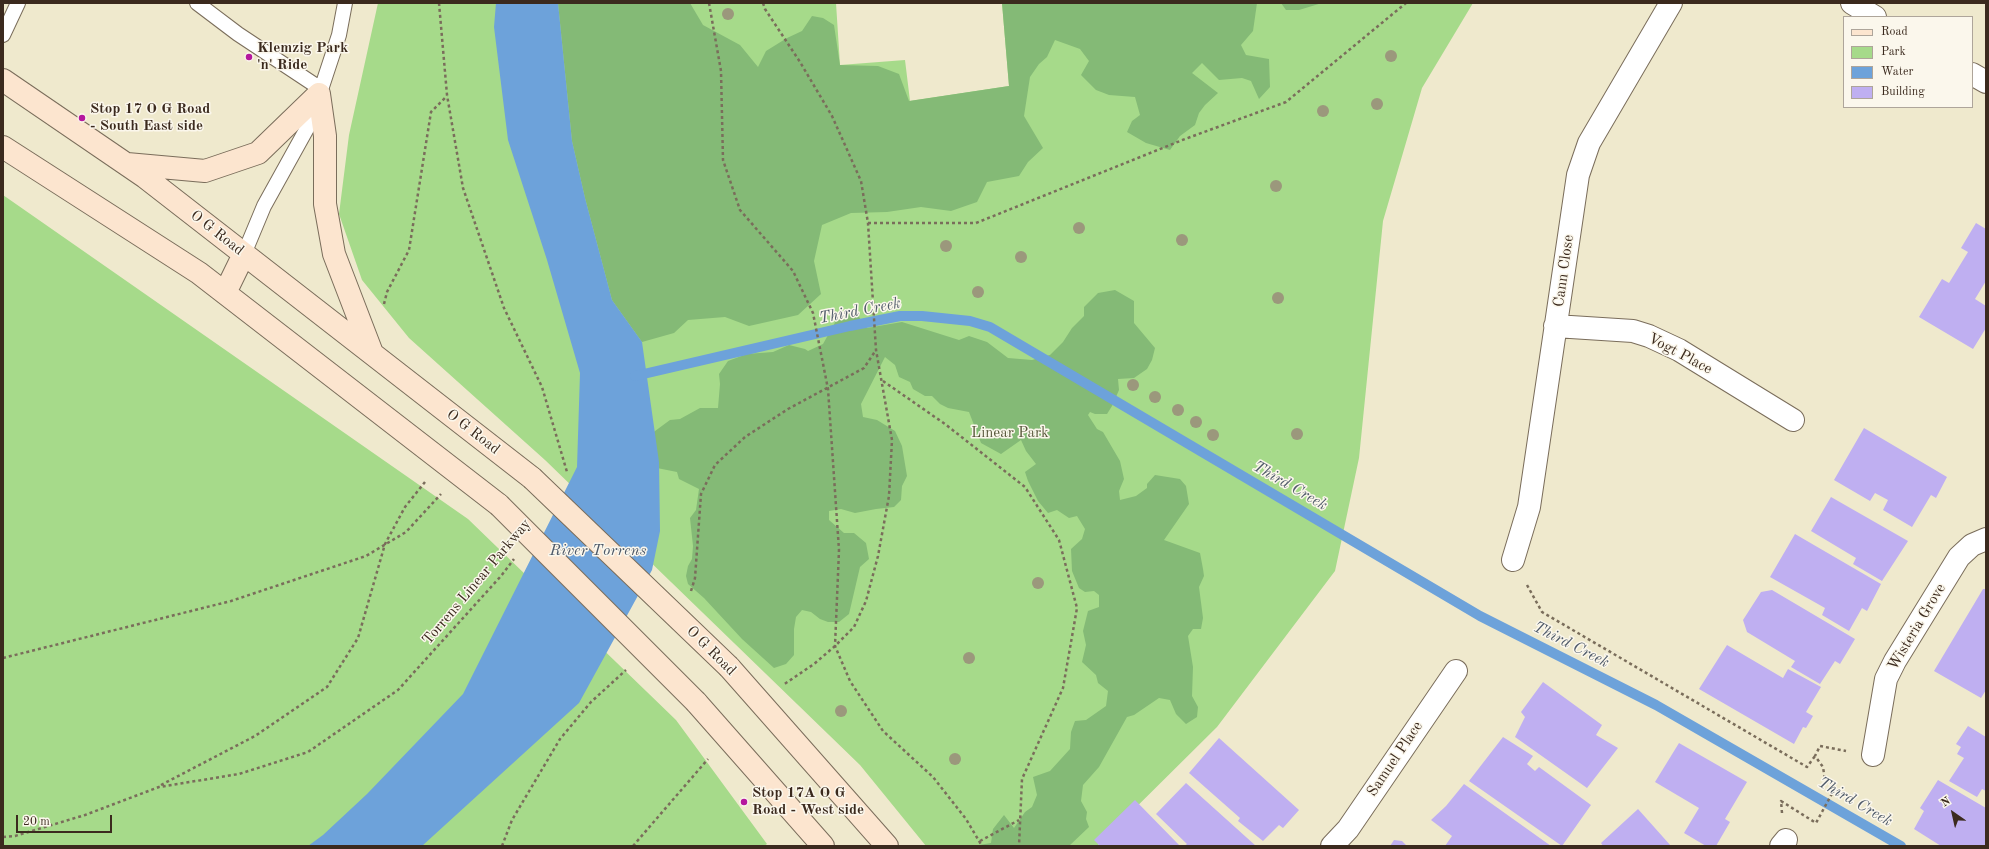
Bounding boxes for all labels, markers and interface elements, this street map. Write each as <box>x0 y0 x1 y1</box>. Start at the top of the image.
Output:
legend <box>1843 16 1973 108</box>
text: Road <box>1881 26 1908 38</box>
place label: Klemzig Park 'n' Ride <box>257 39 348 74</box>
text: Park <box>1881 46 1906 58</box>
marker: Klemzig Park 'n' Ride <box>244 52 254 62</box>
text: Water <box>1881 66 1913 78</box>
text: Building <box>1881 86 1925 98</box>
place label: Stop 17 O G Road - South East side <box>90 100 210 135</box>
marker: Stop 17 O G Road - South East side <box>77 113 87 123</box>
street label: O G Road <box>187 206 247 260</box>
street label: Cann Close <box>1550 234 1578 308</box>
water label: Third Creek <box>817 294 903 328</box>
street label: Vogt Place <box>1645 330 1715 378</box>
street label: O G Road <box>443 405 503 459</box>
park label: Linear Park <box>971 424 1049 442</box>
water label: Third Creek <box>1249 457 1331 515</box>
street label: Torrens Linear Parkway <box>419 515 535 649</box>
water label: River Torrens <box>550 541 646 561</box>
street label: Wisteria Grove <box>1884 580 1950 674</box>
water label: Third Creek <box>1530 618 1612 672</box>
street label: O G Road <box>682 622 740 680</box>
street label: Samuel Place <box>1363 718 1427 800</box>
water label: Third Creek <box>1814 773 1896 831</box>
place label: Stop 17A O G Road - West side <box>752 784 864 819</box>
north arrow <box>1933 793 1973 833</box>
text: N <box>1939 796 1953 810</box>
marker: Stop 17A O G Road - West side <box>739 797 749 807</box>
scale bar <box>18 807 114 833</box>
text: 20 m <box>23 816 50 828</box>

